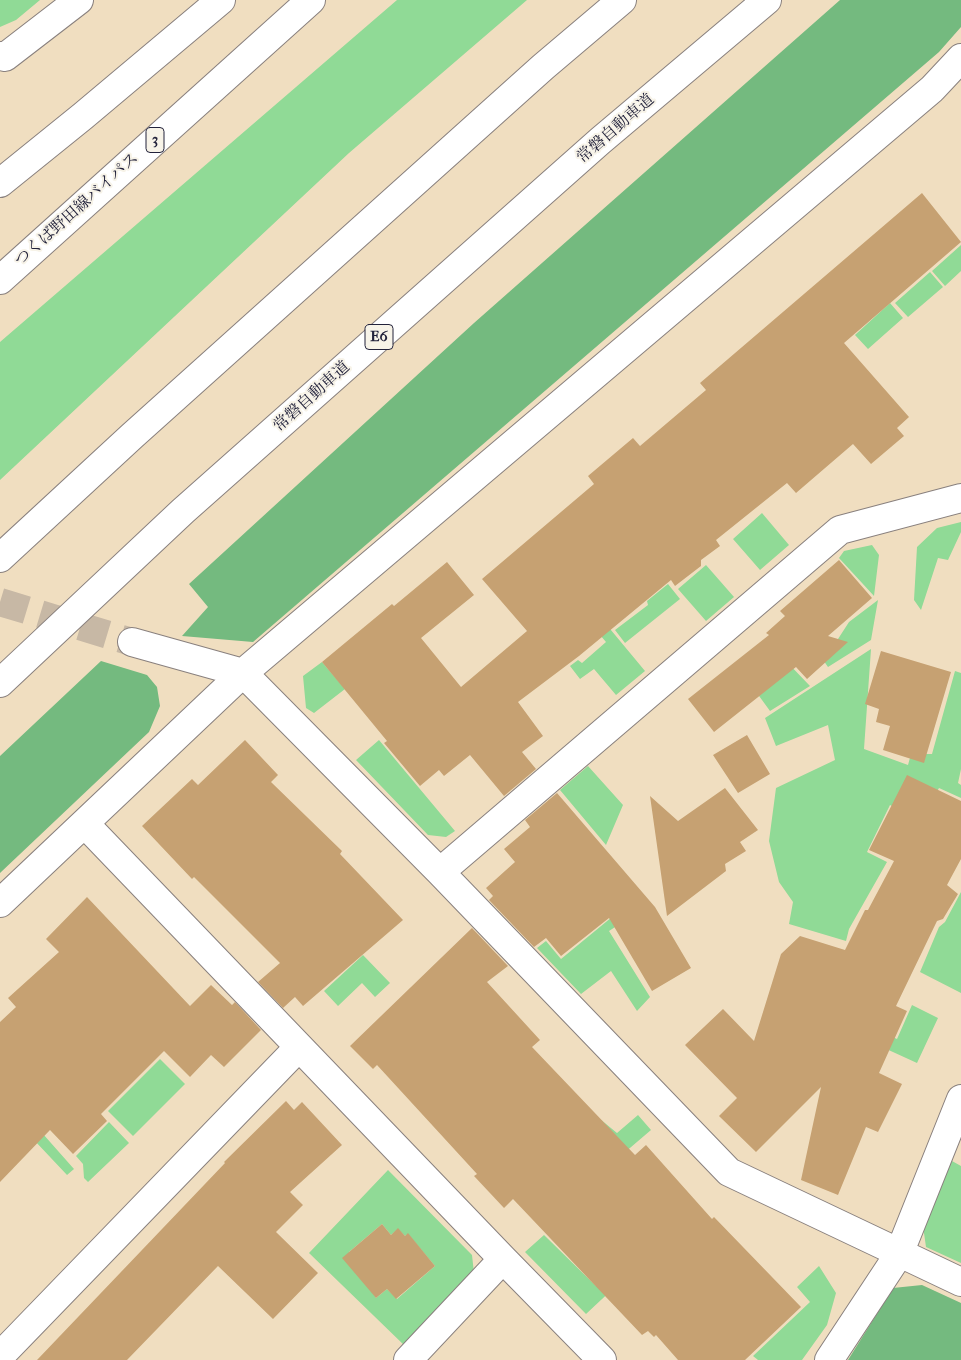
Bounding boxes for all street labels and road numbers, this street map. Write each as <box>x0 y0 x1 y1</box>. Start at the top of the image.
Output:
street label: 常磐自動車道 <box>573 90 659 168</box>
road number: 3 <box>146 128 164 152</box>
street label: つくば野田線バイパス <box>11 149 143 271</box>
road number: E6 <box>365 324 393 350</box>
street label: 常磐自動車道 <box>270 358 354 436</box>

